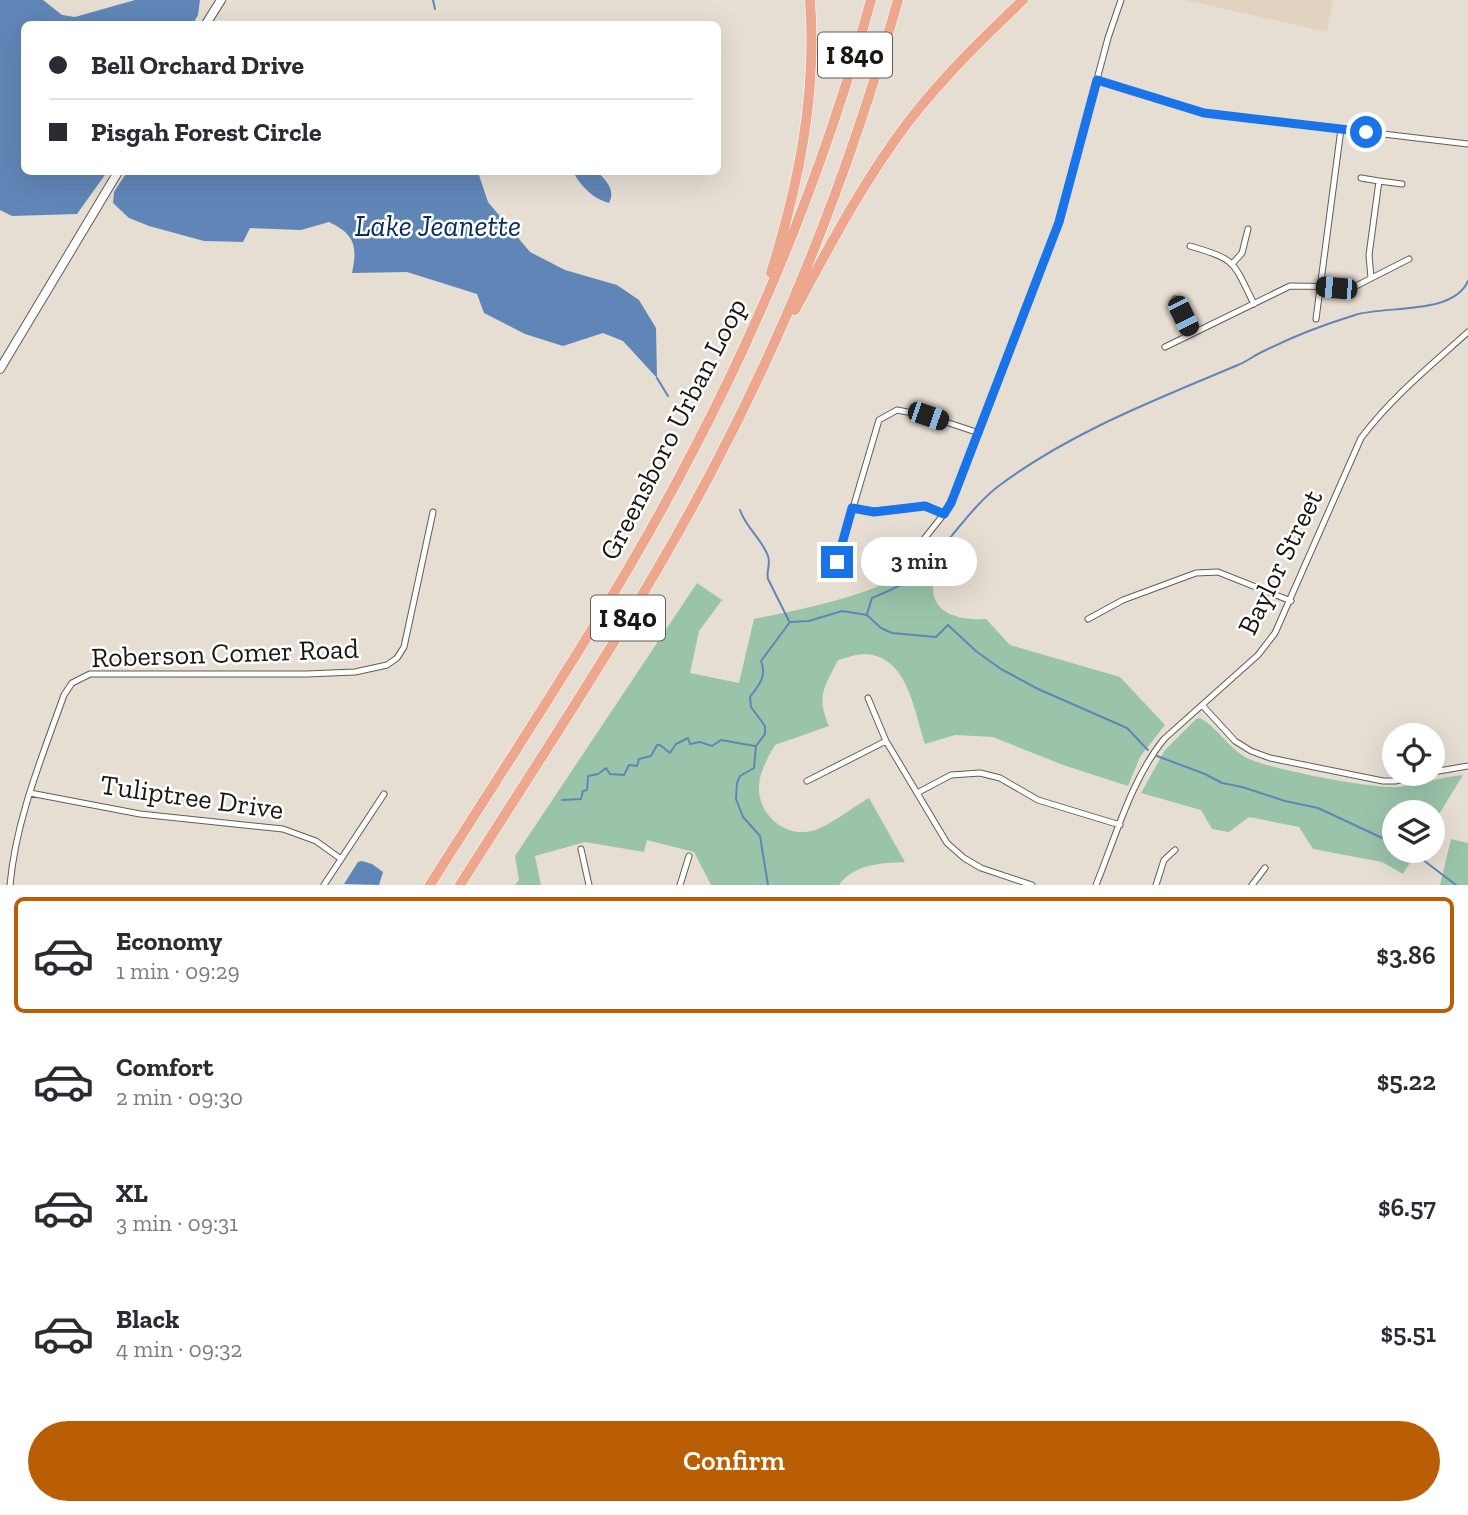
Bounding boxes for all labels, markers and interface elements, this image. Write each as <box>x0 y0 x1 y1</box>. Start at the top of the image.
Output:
road number: I 840 <box>818 32 892 78</box>
text: Bell Orchard Drive <box>91 49 304 81</box>
text: Pisgah Forest Circle <box>91 116 321 148</box>
route start <box>1350 116 1382 148</box>
water label: Lake Jeanette <box>355 208 521 244</box>
car <box>1315 276 1358 300</box>
street label: Greensboro Urban Loop <box>593 293 753 565</box>
car <box>1165 293 1202 339</box>
car <box>905 399 952 433</box>
street label: Baylor Street <box>1231 484 1330 640</box>
callout: 3 min <box>862 538 977 586</box>
route end <box>821 546 853 578</box>
text: 3 min <box>891 547 947 575</box>
road number: I 840 <box>591 596 665 640</box>
street label: Roberson Comer Road <box>91 632 359 674</box>
map controls <box>1382 723 1445 863</box>
button: locate <box>1382 723 1445 786</box>
street label: Tuliptree Drive <box>98 768 286 826</box>
button: layers <box>1382 800 1445 863</box>
icon: car <box>32 924 95 987</box>
text: Economy <box>116 925 222 957</box>
text: $3.86 <box>1376 939 1436 971</box>
text: 1 min · 09:29 <box>116 957 240 985</box>
icon: car <box>32 1050 95 1113</box>
text: Comfort <box>116 1051 213 1083</box>
text: $5.22 <box>1377 1065 1436 1097</box>
text: 2 min · 09:30 <box>116 1083 243 1111</box>
icon: car <box>32 1176 95 1239</box>
text: XL <box>116 1177 148 1209</box>
text: $6.57 <box>1378 1191 1436 1223</box>
text: 3 min · 09:31 <box>116 1209 238 1237</box>
icon: car <box>32 1302 95 1365</box>
text: Black <box>116 1303 179 1335</box>
text: $5.51 <box>1380 1317 1436 1349</box>
text: 4 min · 09:32 <box>116 1335 242 1363</box>
button: Confirm <box>28 1421 1440 1501</box>

